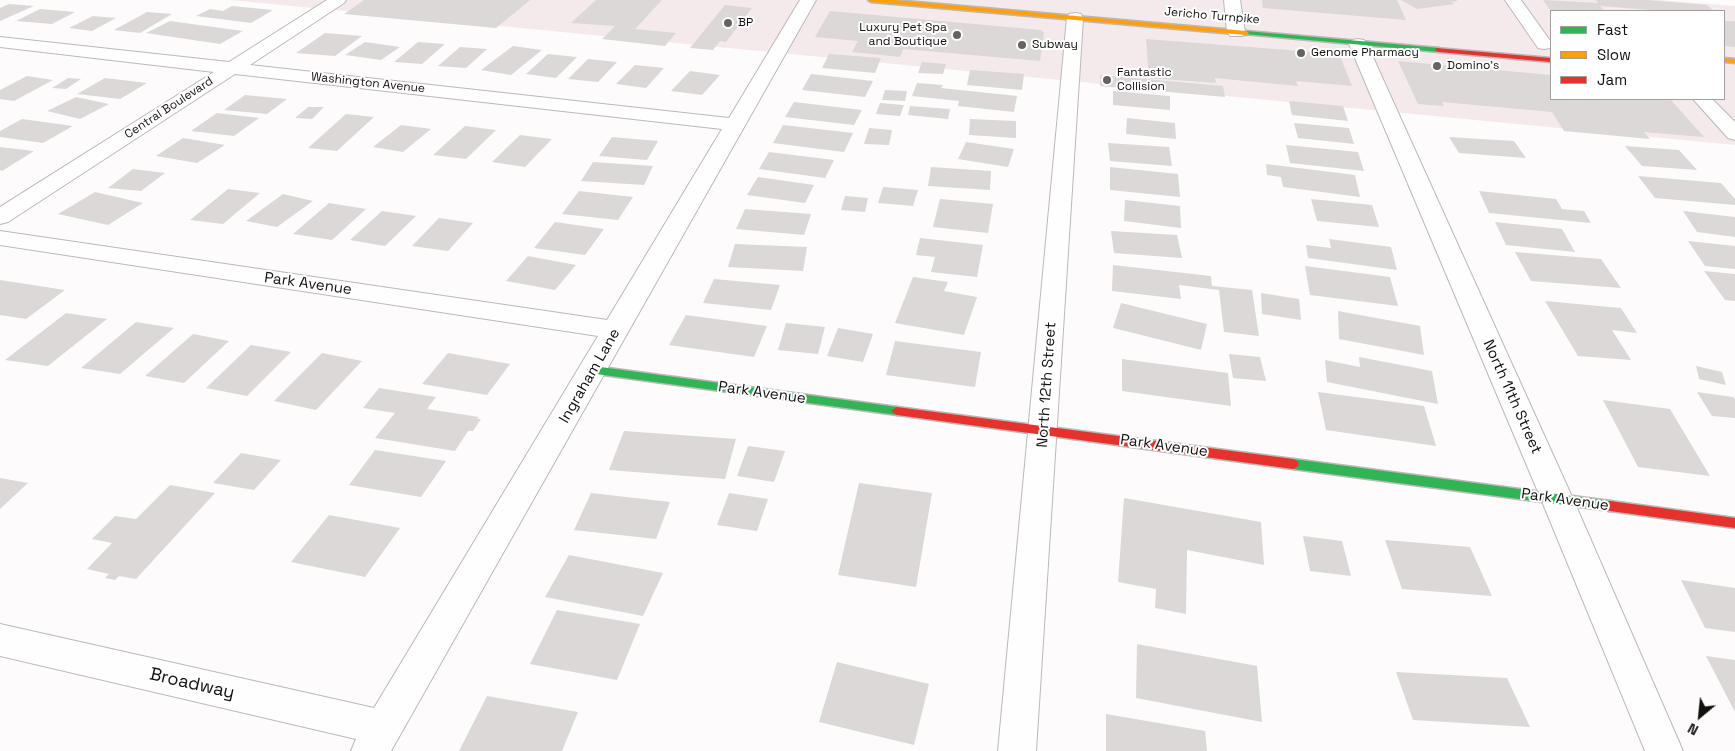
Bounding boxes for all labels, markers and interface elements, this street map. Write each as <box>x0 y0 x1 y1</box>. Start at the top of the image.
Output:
street label: Jericho Turnpike <box>1164 5 1260 27</box>
legend <box>1550 10 1725 100</box>
place label: BP <box>738 16 753 30</box>
marker: BP <box>722 17 734 29</box>
text: Fast <box>1597 20 1628 39</box>
place label: Luxury Pet Spa and Boutique <box>859 21 947 49</box>
marker: Luxury Pet Spa and Boutique <box>951 29 963 41</box>
place label: Subway <box>1032 38 1078 52</box>
marker: Subway <box>1016 39 1028 51</box>
text: Slow <box>1597 45 1631 64</box>
place label: Genome Pharmacy <box>1311 46 1419 60</box>
marker: Genome Pharmacy <box>1295 47 1307 59</box>
place label: Domino's <box>1447 59 1499 73</box>
marker: Domino's <box>1431 60 1443 72</box>
place label: Fantastic Collision <box>1117 66 1172 94</box>
street label: Washington Avenue <box>310 70 426 96</box>
text: Jam <box>1597 70 1627 89</box>
street label: Central Boulevard <box>122 74 216 142</box>
marker: Fantastic Collision <box>1101 74 1113 86</box>
street label: Park Avenue <box>263 269 353 299</box>
street label: North 12th Street <box>1034 322 1060 448</box>
street label: Ingraham Lane <box>556 326 624 426</box>
street label: North 11th Street <box>1479 337 1545 457</box>
street label: Park Avenue <box>717 378 807 408</box>
street label: Park Avenue <box>1119 431 1209 461</box>
street label: Park Avenue <box>1520 485 1610 515</box>
street label: Broadway <box>147 664 237 704</box>
north arrow <box>1675 691 1725 741</box>
text: N <box>1685 719 1701 739</box>

